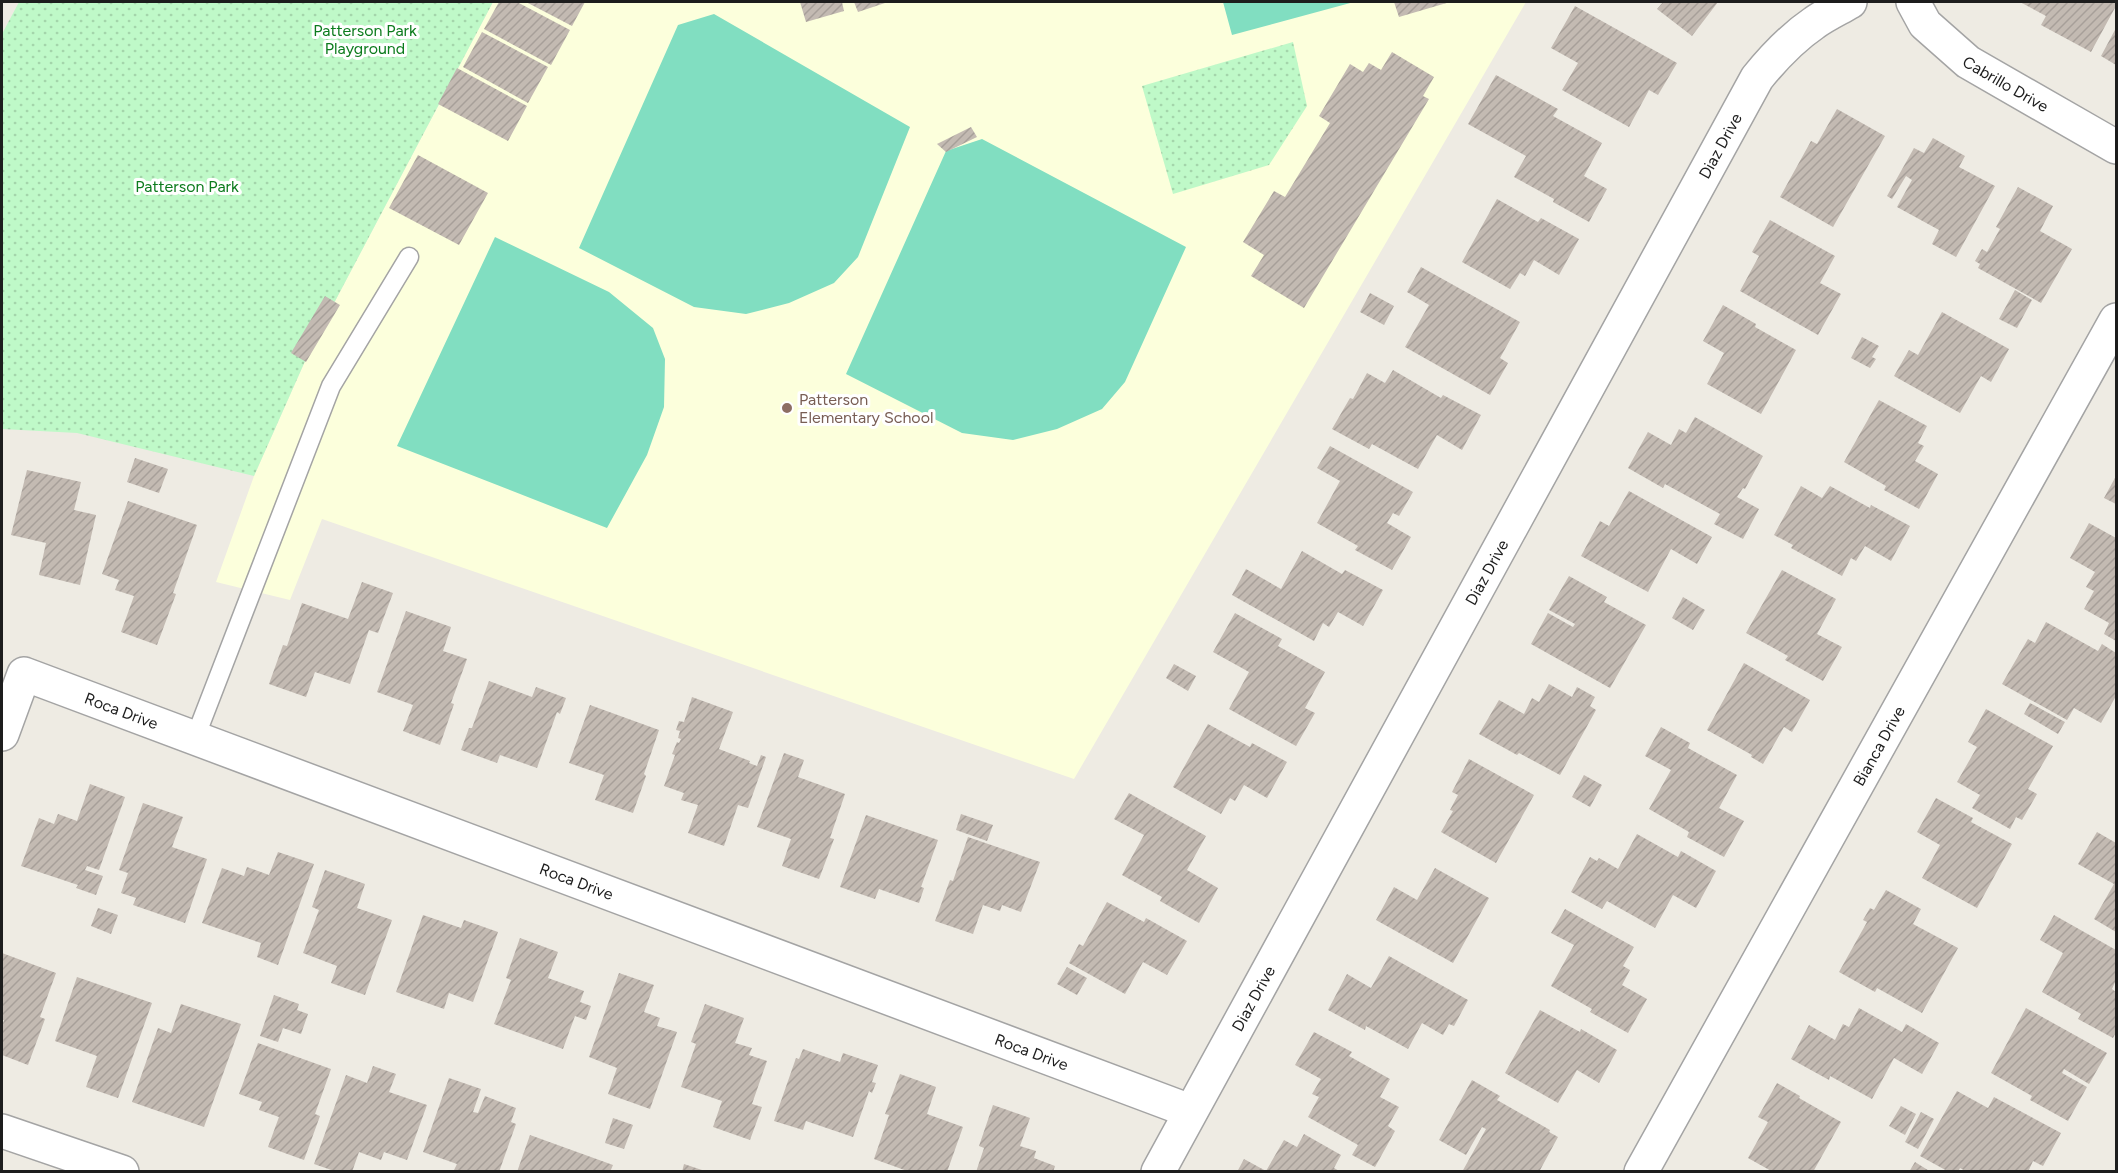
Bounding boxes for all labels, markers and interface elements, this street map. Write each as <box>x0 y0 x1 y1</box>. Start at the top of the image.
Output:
park label: Patterson Park Playground <box>313 21 417 58</box>
street label: Cabrillo Drive <box>1959 52 2052 116</box>
street label: Diaz Drive <box>1695 110 1746 182</box>
park label: Patterson Park <box>135 177 239 196</box>
place label: Patterson Elementary School <box>799 390 933 427</box>
marker: Patterson Elementary School <box>780 401 794 415</box>
street label: Diaz Drive <box>1461 536 1513 608</box>
street label: Roca Drive <box>82 689 161 734</box>
street label: Bianca Drive <box>1849 703 1909 789</box>
street label: Roca Drive <box>537 859 616 904</box>
street label: Diaz Drive <box>1228 962 1279 1035</box>
street label: Roca Drive <box>992 1030 1071 1075</box>

